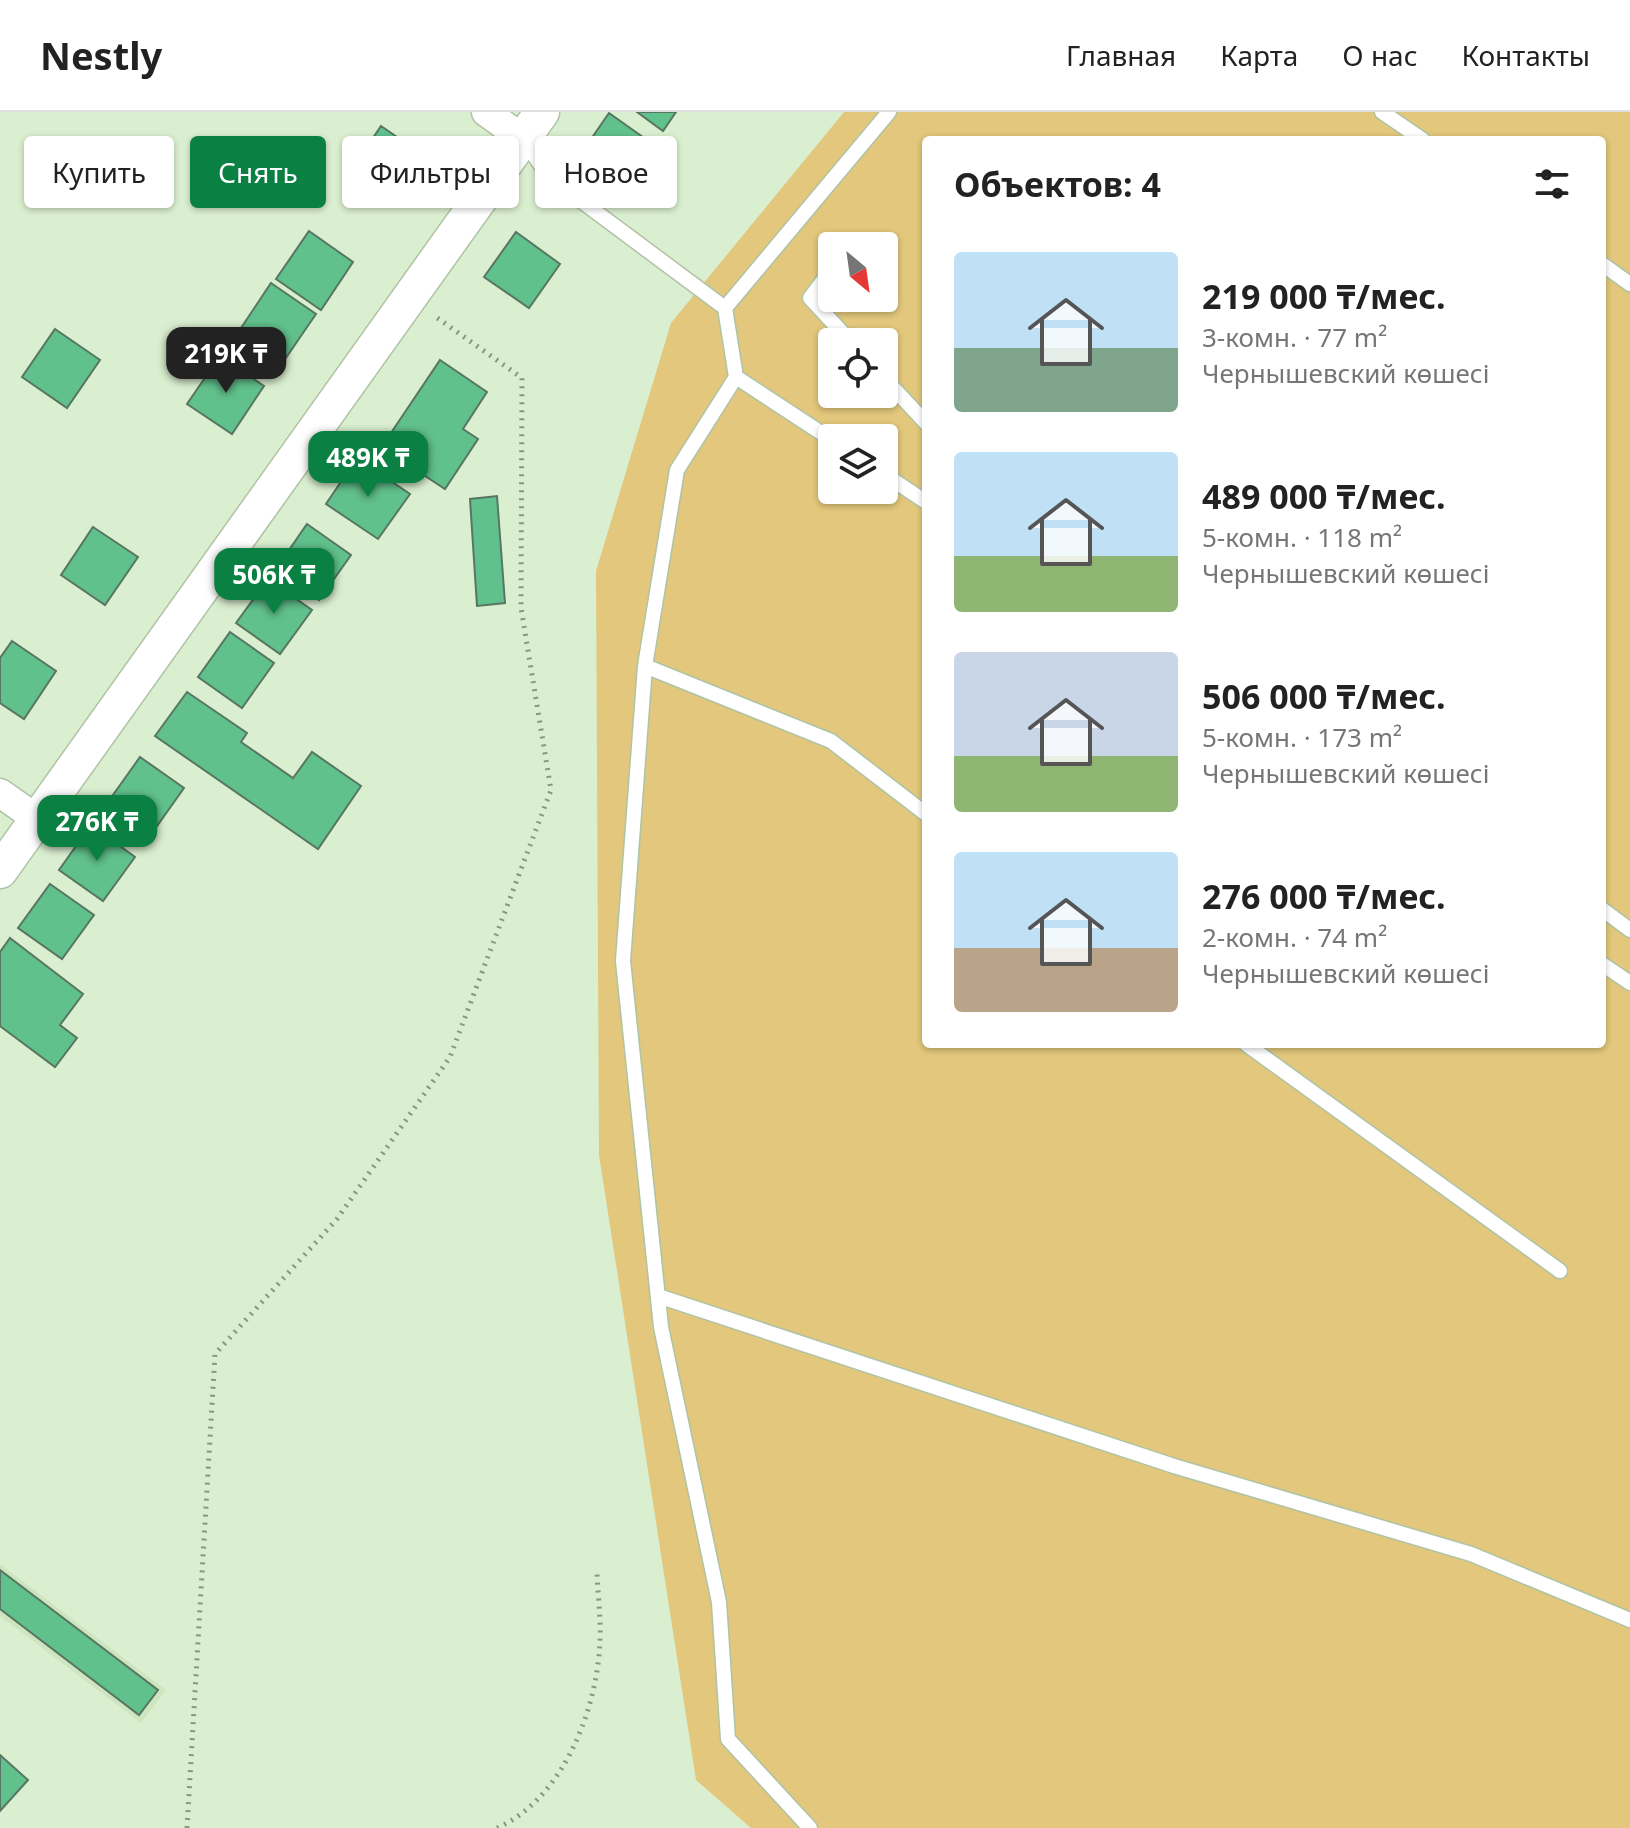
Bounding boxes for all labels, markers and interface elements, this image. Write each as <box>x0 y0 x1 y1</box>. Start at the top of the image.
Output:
text: Nestly <box>40 29 162 81</box>
text: Главная <box>1066 36 1176 74</box>
text: Карта <box>1220 36 1298 74</box>
text: О нас <box>1342 36 1418 74</box>
text: Контакты <box>1462 36 1590 74</box>
chip: Купить <box>24 136 174 208</box>
chip: Снять <box>190 136 326 208</box>
chip: Фильтры <box>342 136 519 208</box>
chip: Новое <box>535 136 677 208</box>
text: Объектов: 4 <box>954 161 1161 207</box>
icon: filters <box>1530 162 1574 206</box>
north arrow <box>818 232 898 312</box>
map controls <box>818 232 898 504</box>
text: 219 000 ₸/мес. <box>1202 273 1446 319</box>
icon: home <box>1018 284 1114 380</box>
text: 3-комн. · 77 m² <box>1202 319 1387 355</box>
pin: 219K ₸ <box>161 327 291 395</box>
button: locate <box>818 328 898 408</box>
text: 219K ₸ <box>184 335 268 371</box>
text: Чернышевский көшесі <box>1202 355 1489 391</box>
button: layers <box>818 424 898 504</box>
pin: 489K ₸ <box>303 431 433 499</box>
text: 489K ₸ <box>326 439 410 475</box>
text: 489 000 ₸/мес. <box>1202 473 1446 519</box>
icon: home <box>1018 484 1114 580</box>
text: 5-комн. · 118 m² <box>1202 519 1402 555</box>
pin: 506K ₸ <box>209 548 339 616</box>
text: Чернышевский көшесі <box>1202 555 1489 591</box>
text: 506K ₸ <box>232 556 316 592</box>
text: 506 000 ₸/мес. <box>1202 673 1446 719</box>
icon: home <box>1018 684 1114 780</box>
text: 5-комн. · 173 m² <box>1202 719 1402 755</box>
text: Чернышевский көшесі <box>1202 755 1489 791</box>
pin: 276K ₸ <box>32 795 162 863</box>
text: 276K ₸ <box>55 803 139 839</box>
text: 276 000 ₸/мес. <box>1202 873 1446 919</box>
icon: home <box>1018 884 1114 980</box>
text: 2-комн. · 74 m² <box>1202 919 1387 955</box>
text: Чернышевский көшесі <box>1202 955 1489 991</box>

